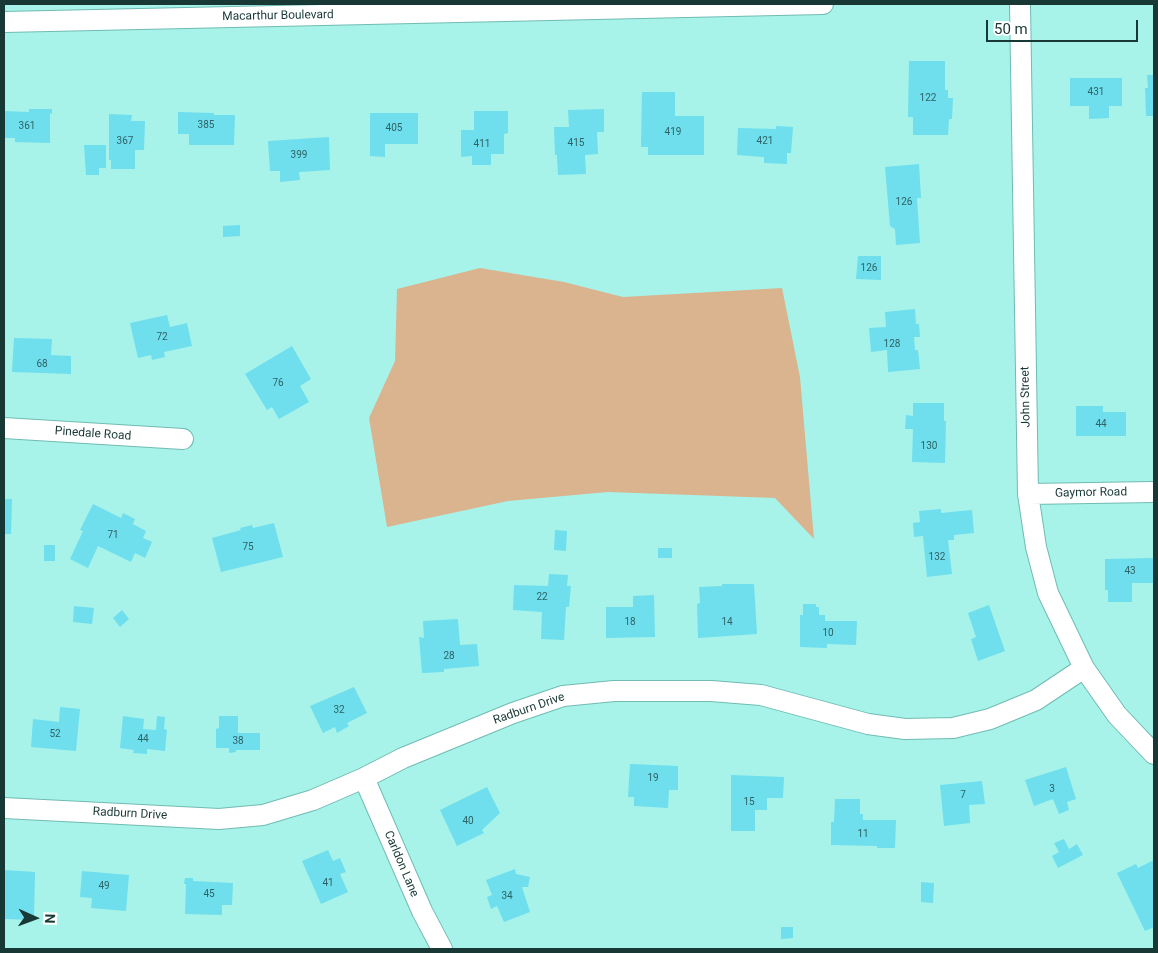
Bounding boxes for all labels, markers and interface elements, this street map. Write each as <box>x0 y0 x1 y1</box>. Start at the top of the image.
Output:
street label: Macarthur Boulevard <box>222 8 334 24</box>
scale bar <box>988 10 1140 42</box>
text: 50 m <box>994 20 1028 38</box>
house number: 431 <box>1088 86 1104 98</box>
house number: 122 <box>920 92 936 104</box>
house number: 385 <box>198 119 214 131</box>
house number: 361 <box>19 120 35 132</box>
house number: 405 <box>386 122 402 134</box>
house number: 419 <box>665 126 681 138</box>
house number: 367 <box>117 135 133 147</box>
house number: 421 <box>757 135 773 147</box>
house number: 415 <box>568 137 584 149</box>
house number: 411 <box>474 138 490 150</box>
house number: 399 <box>291 149 307 161</box>
house number: 126 <box>896 196 912 208</box>
house number: 126 <box>861 262 877 274</box>
house number: 72 <box>156 331 168 343</box>
house number: 128 <box>884 338 900 350</box>
house number: 68 <box>36 358 48 370</box>
street label: John Street <box>1018 366 1034 428</box>
house number: 76 <box>272 377 284 389</box>
house number: 44 <box>1095 418 1107 430</box>
street label: Pinedale Road <box>54 424 132 444</box>
house number: 130 <box>921 440 937 452</box>
street label: Gaymor Road <box>1055 485 1127 501</box>
house number: 71 <box>107 529 119 541</box>
house number: 75 <box>242 541 254 553</box>
house number: 132 <box>929 551 945 563</box>
house number: 43 <box>1124 565 1136 577</box>
house number: 22 <box>536 591 548 603</box>
house number: 18 <box>624 616 636 628</box>
house number: 14 <box>721 616 733 628</box>
house number: 10 <box>822 627 834 639</box>
house number: 28 <box>443 650 455 662</box>
street label: Radburn Drive <box>491 690 567 728</box>
house number: 32 <box>333 704 345 716</box>
house number: 52 <box>49 728 61 740</box>
house number: 44 <box>137 733 149 745</box>
house number: 38 <box>232 735 244 747</box>
house number: 19 <box>647 772 659 784</box>
house number: 3 <box>1049 783 1055 795</box>
house number: 7 <box>960 789 966 801</box>
house number: 15 <box>743 796 755 808</box>
street label: Radburn Drive <box>92 805 168 823</box>
house number: 40 <box>462 815 474 827</box>
house number: 11 <box>857 828 869 840</box>
street label: Carldon Lane <box>381 829 421 899</box>
house number: 41 <box>322 877 334 889</box>
house number: 49 <box>98 880 110 892</box>
house number: 45 <box>203 888 215 900</box>
house number: 34 <box>501 890 513 902</box>
north arrow <box>10 893 60 943</box>
text: N <box>42 913 58 924</box>

